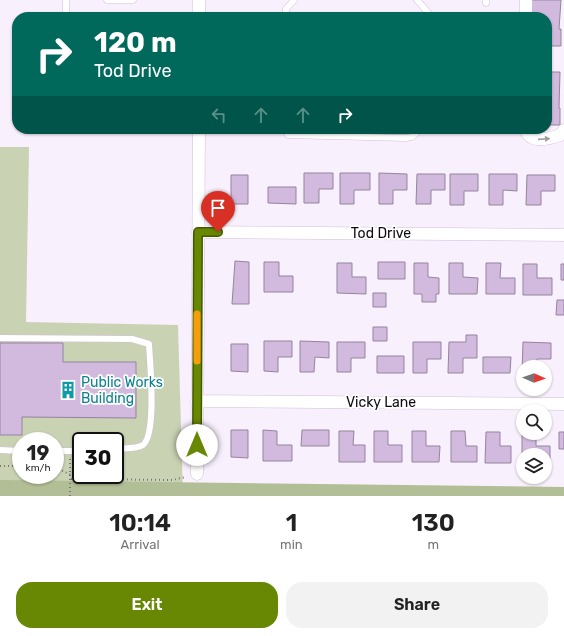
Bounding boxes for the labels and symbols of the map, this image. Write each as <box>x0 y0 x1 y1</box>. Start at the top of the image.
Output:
one-way arrow <box>538 135 550 142</box>
pin <box>201 191 235 232</box>
street label: Tod Drive <box>351 225 411 242</box>
north arrow <box>516 360 552 396</box>
place label: Public Works Building <box>81 374 163 407</box>
building icon: Public Works Building <box>58 380 78 400</box>
street label: Vicky Lane <box>346 394 416 411</box>
position arrow <box>176 424 218 466</box>
speed limit sign: 30 <box>72 432 124 484</box>

